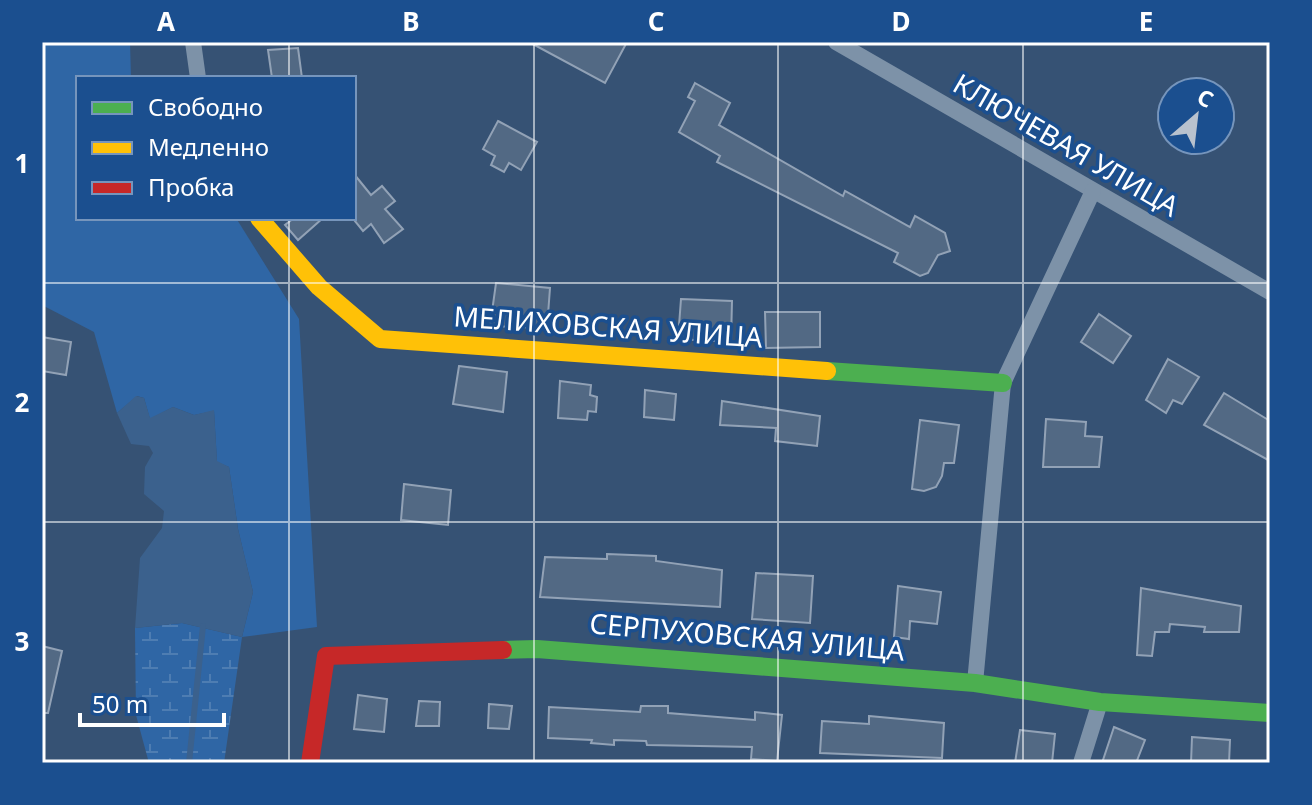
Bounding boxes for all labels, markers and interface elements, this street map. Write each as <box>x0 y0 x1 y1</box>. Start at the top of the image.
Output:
text: A <box>157 3 175 39</box>
text: B <box>402 3 420 39</box>
text: C <box>648 3 664 39</box>
text: D <box>891 3 911 39</box>
text: E <box>1139 3 1153 39</box>
street label: КЛЮЧЕВАЯ УЛИЦА <box>947 64 1186 224</box>
legend <box>76 76 356 220</box>
north arrow <box>1156 76 1236 156</box>
text: С <box>1193 81 1219 114</box>
text: Свободно <box>148 90 263 123</box>
text: Медленно <box>148 130 269 163</box>
text: 1 <box>15 145 29 181</box>
text: Пробка <box>148 170 234 203</box>
street label: МЕЛИХОВСКАЯ УЛИЦА <box>452 296 764 356</box>
text: 2 <box>15 384 30 420</box>
street label: СЕРПУХОВСКАЯ УЛИЦА <box>588 603 906 669</box>
text: 3 <box>15 623 29 659</box>
scale bar <box>80 677 224 727</box>
text: 50 m <box>92 687 148 720</box>

